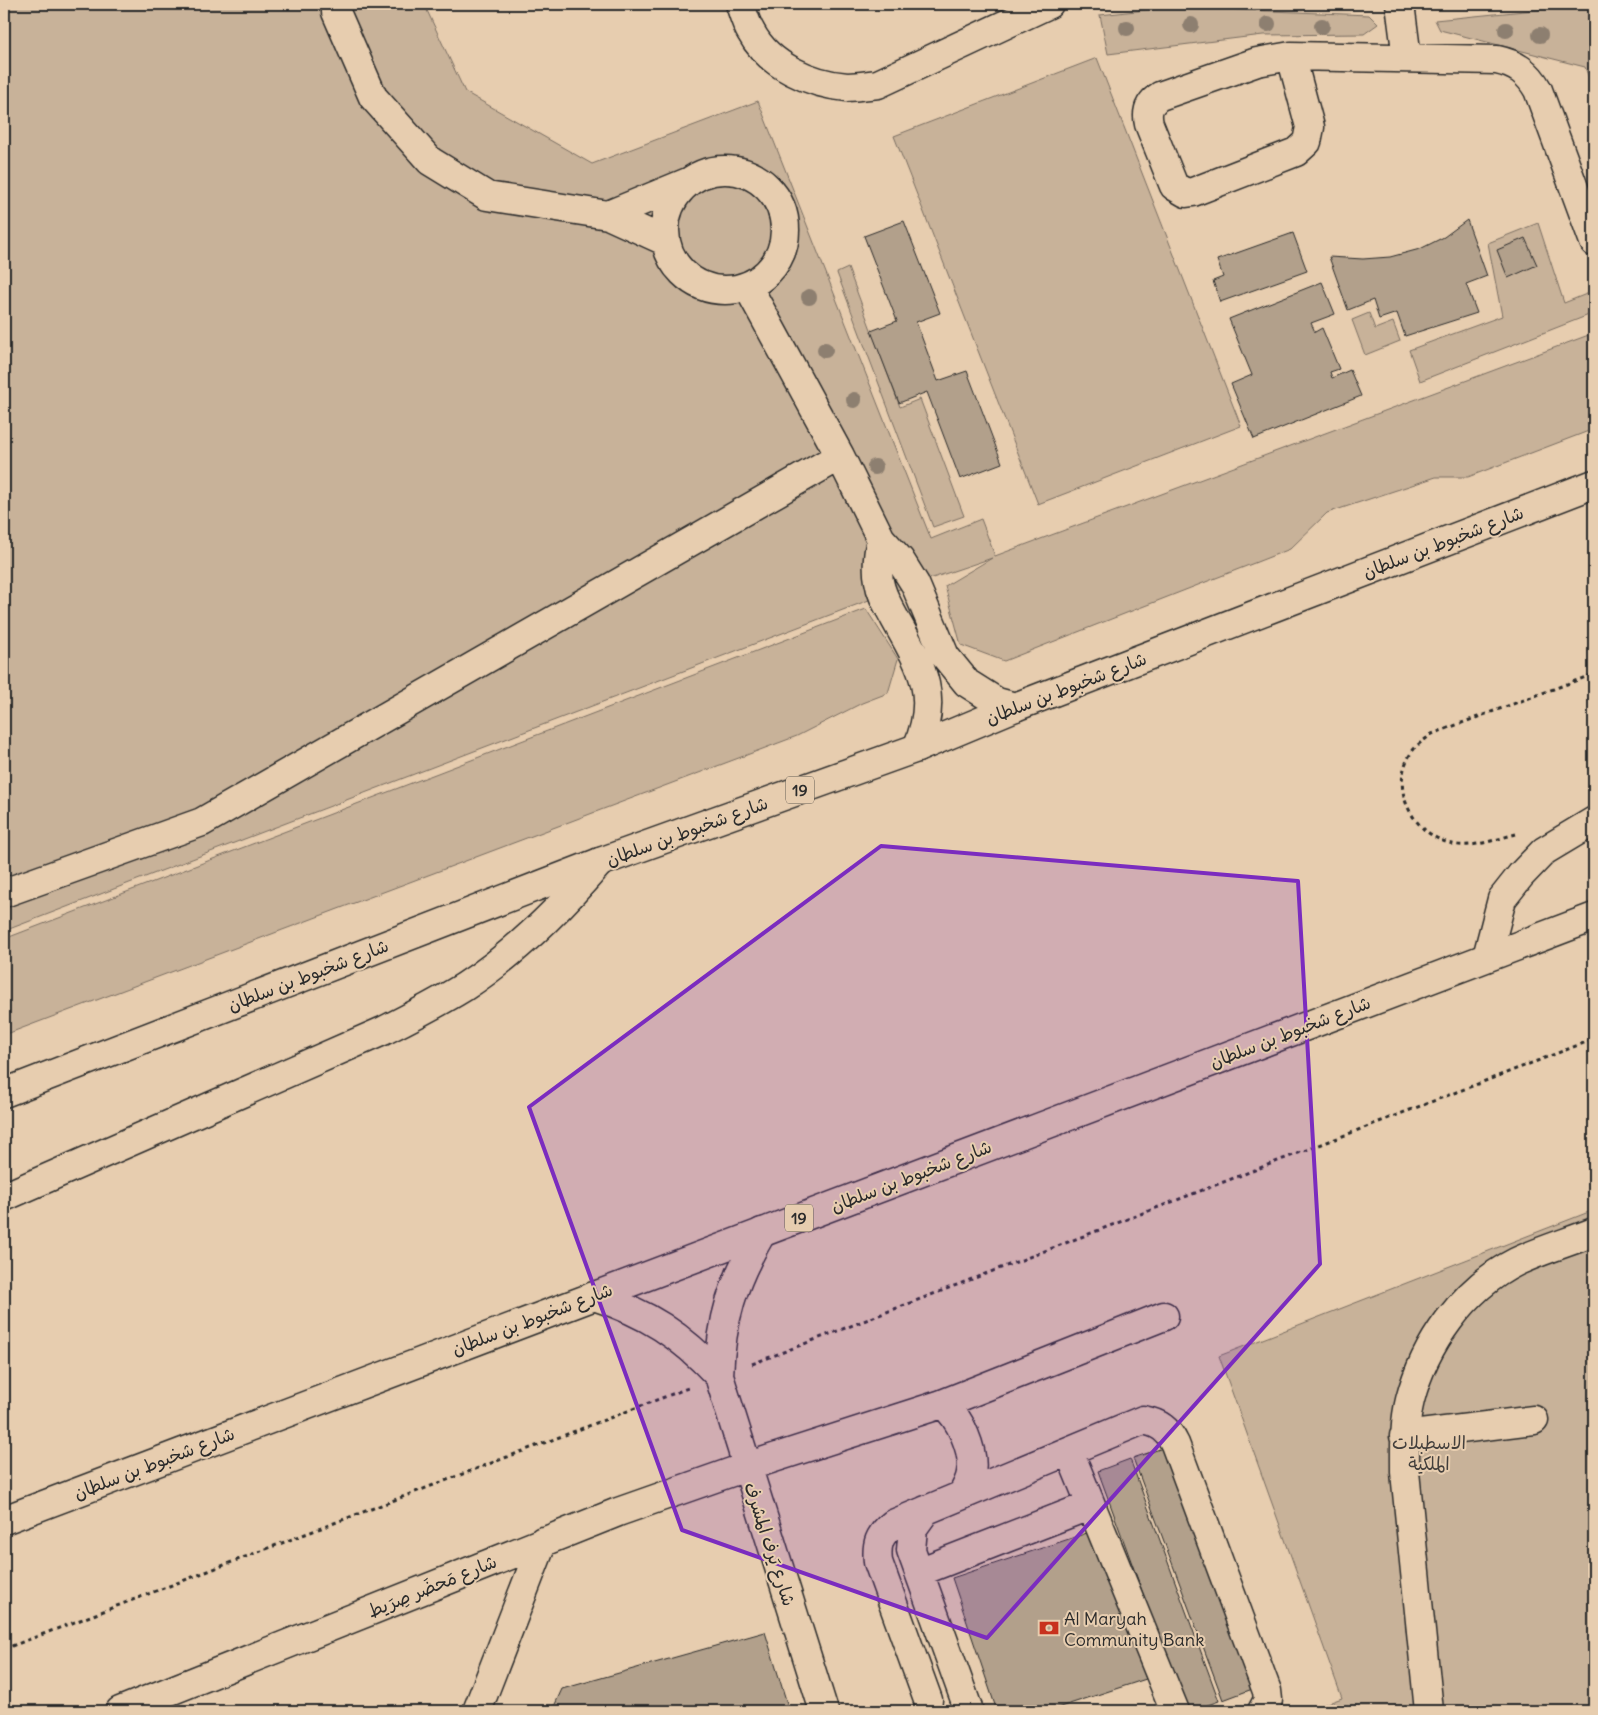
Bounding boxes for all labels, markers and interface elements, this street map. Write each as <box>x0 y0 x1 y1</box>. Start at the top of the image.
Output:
street label: شارع شخبوط بن سلطان <box>1359 501 1527 584</box>
street label: شارع شخبوط بن سلطان <box>982 647 1150 730</box>
road number: 19 <box>786 776 814 804</box>
street label: شارع شخبوط بن سلطان <box>603 791 771 872</box>
street label: شارع شخبوط بن سلطان <box>224 934 392 1017</box>
street label: شارع شخبوط بن سلطان <box>1206 991 1374 1074</box>
street label: شارع شخبوط بن سلطان <box>827 1135 995 1218</box>
road number: 19 <box>785 1204 813 1232</box>
street label: شارع شخبوط بن سلطان <box>448 1278 616 1361</box>
street label: شارع شخبوط بن سلطان <box>70 1422 238 1505</box>
park label: الاسطبلات الملكية <box>1392 1431 1466 1475</box>
street label: شارع يَرف المشرف <box>738 1479 801 1609</box>
street label: شارع مَحضَر صِرَيط <box>364 1550 500 1623</box>
place label: Al Maryah Community Bank <box>1064 1607 1204 1651</box>
bank icon: Al Maryah Community Bank <box>1038 1617 1060 1639</box>

